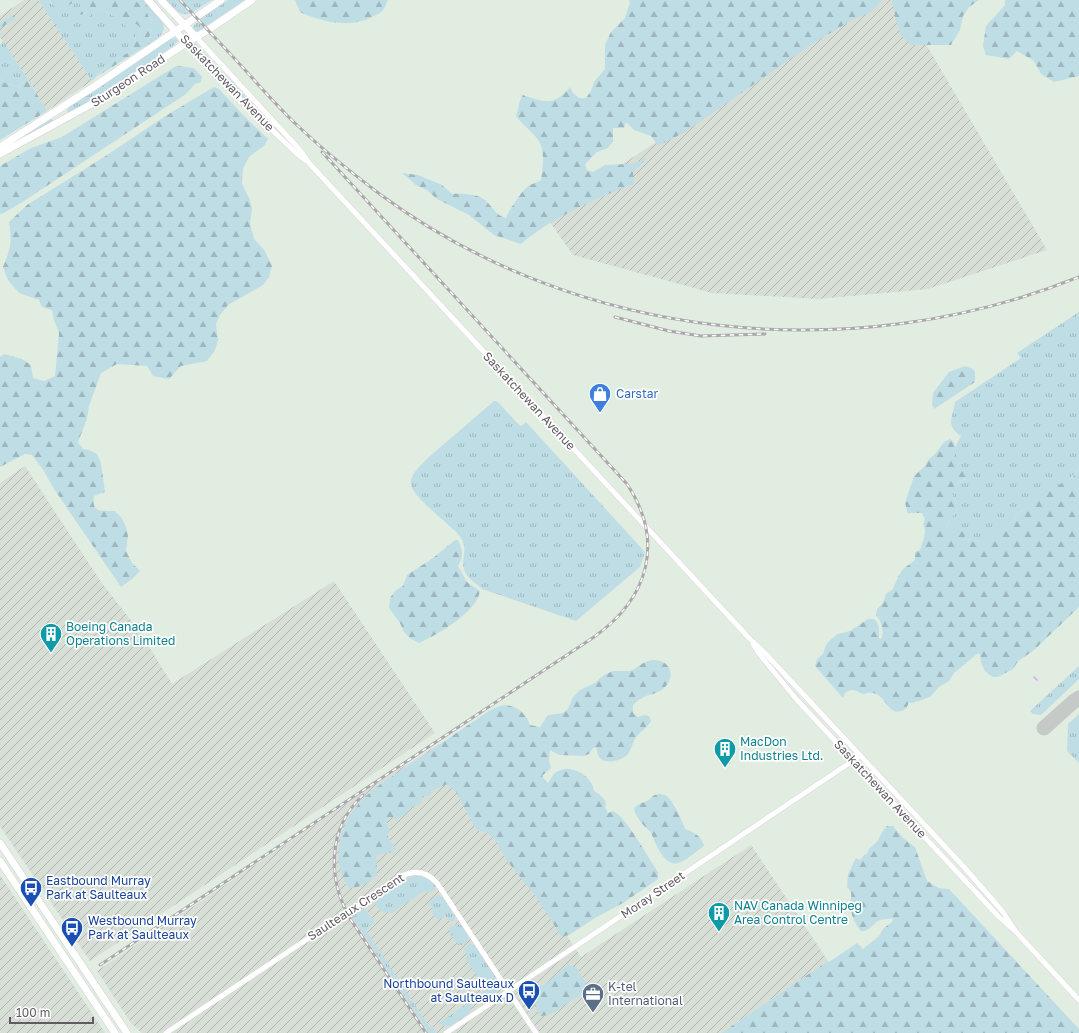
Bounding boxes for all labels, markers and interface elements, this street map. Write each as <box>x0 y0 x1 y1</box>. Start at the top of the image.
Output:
street label: Saskatchewan Avenue <box>177 31 277 134</box>
street label: Sturgeon Road <box>88 51 168 110</box>
street label: Saskatchewan Avenue <box>480 348 579 453</box>
shop icon: Carstar <box>587 381 613 414</box>
place label: Carstar <box>616 386 659 401</box>
place label: Boeing Canada Operations Limited <box>66 619 175 648</box>
building icon: Boeing Canada Operations Limited <box>38 621 64 654</box>
place label: MacDon Industries Ltd. <box>740 734 823 763</box>
building icon: MacDon Industries Ltd. <box>712 736 738 769</box>
street label: Saskatchewan Avenue <box>831 736 930 841</box>
street label: Moray Street <box>618 868 688 921</box>
street label: Saulteaux Crescent <box>305 870 407 943</box>
place label: Eastbound Murray Park at Saulteaux <box>46 873 151 902</box>
bus stop icon: Eastbound Murray Park at Saulteaux <box>18 875 44 908</box>
place label: NAV Canada Winnipeg Area Control Centre <box>734 898 862 927</box>
building icon: NAV Canada Winnipeg Area Control Centre <box>706 900 732 933</box>
place label: Westbound Murray Park at Saulteaux <box>88 913 197 942</box>
bus stop icon: Westbound Murray Park at Saulteaux <box>59 915 85 948</box>
place label: Northbound Saulteaux at Saulteaux D <box>383 976 514 1005</box>
bus stop icon: Northbound Saulteaux at Saulteaux D <box>516 978 542 1011</box>
place label: K-tel International <box>608 979 683 1008</box>
office icon: K-tel International <box>580 981 606 1014</box>
scale bar <box>10 999 93 1025</box>
text: 100 m <box>16 1005 50 1020</box>

